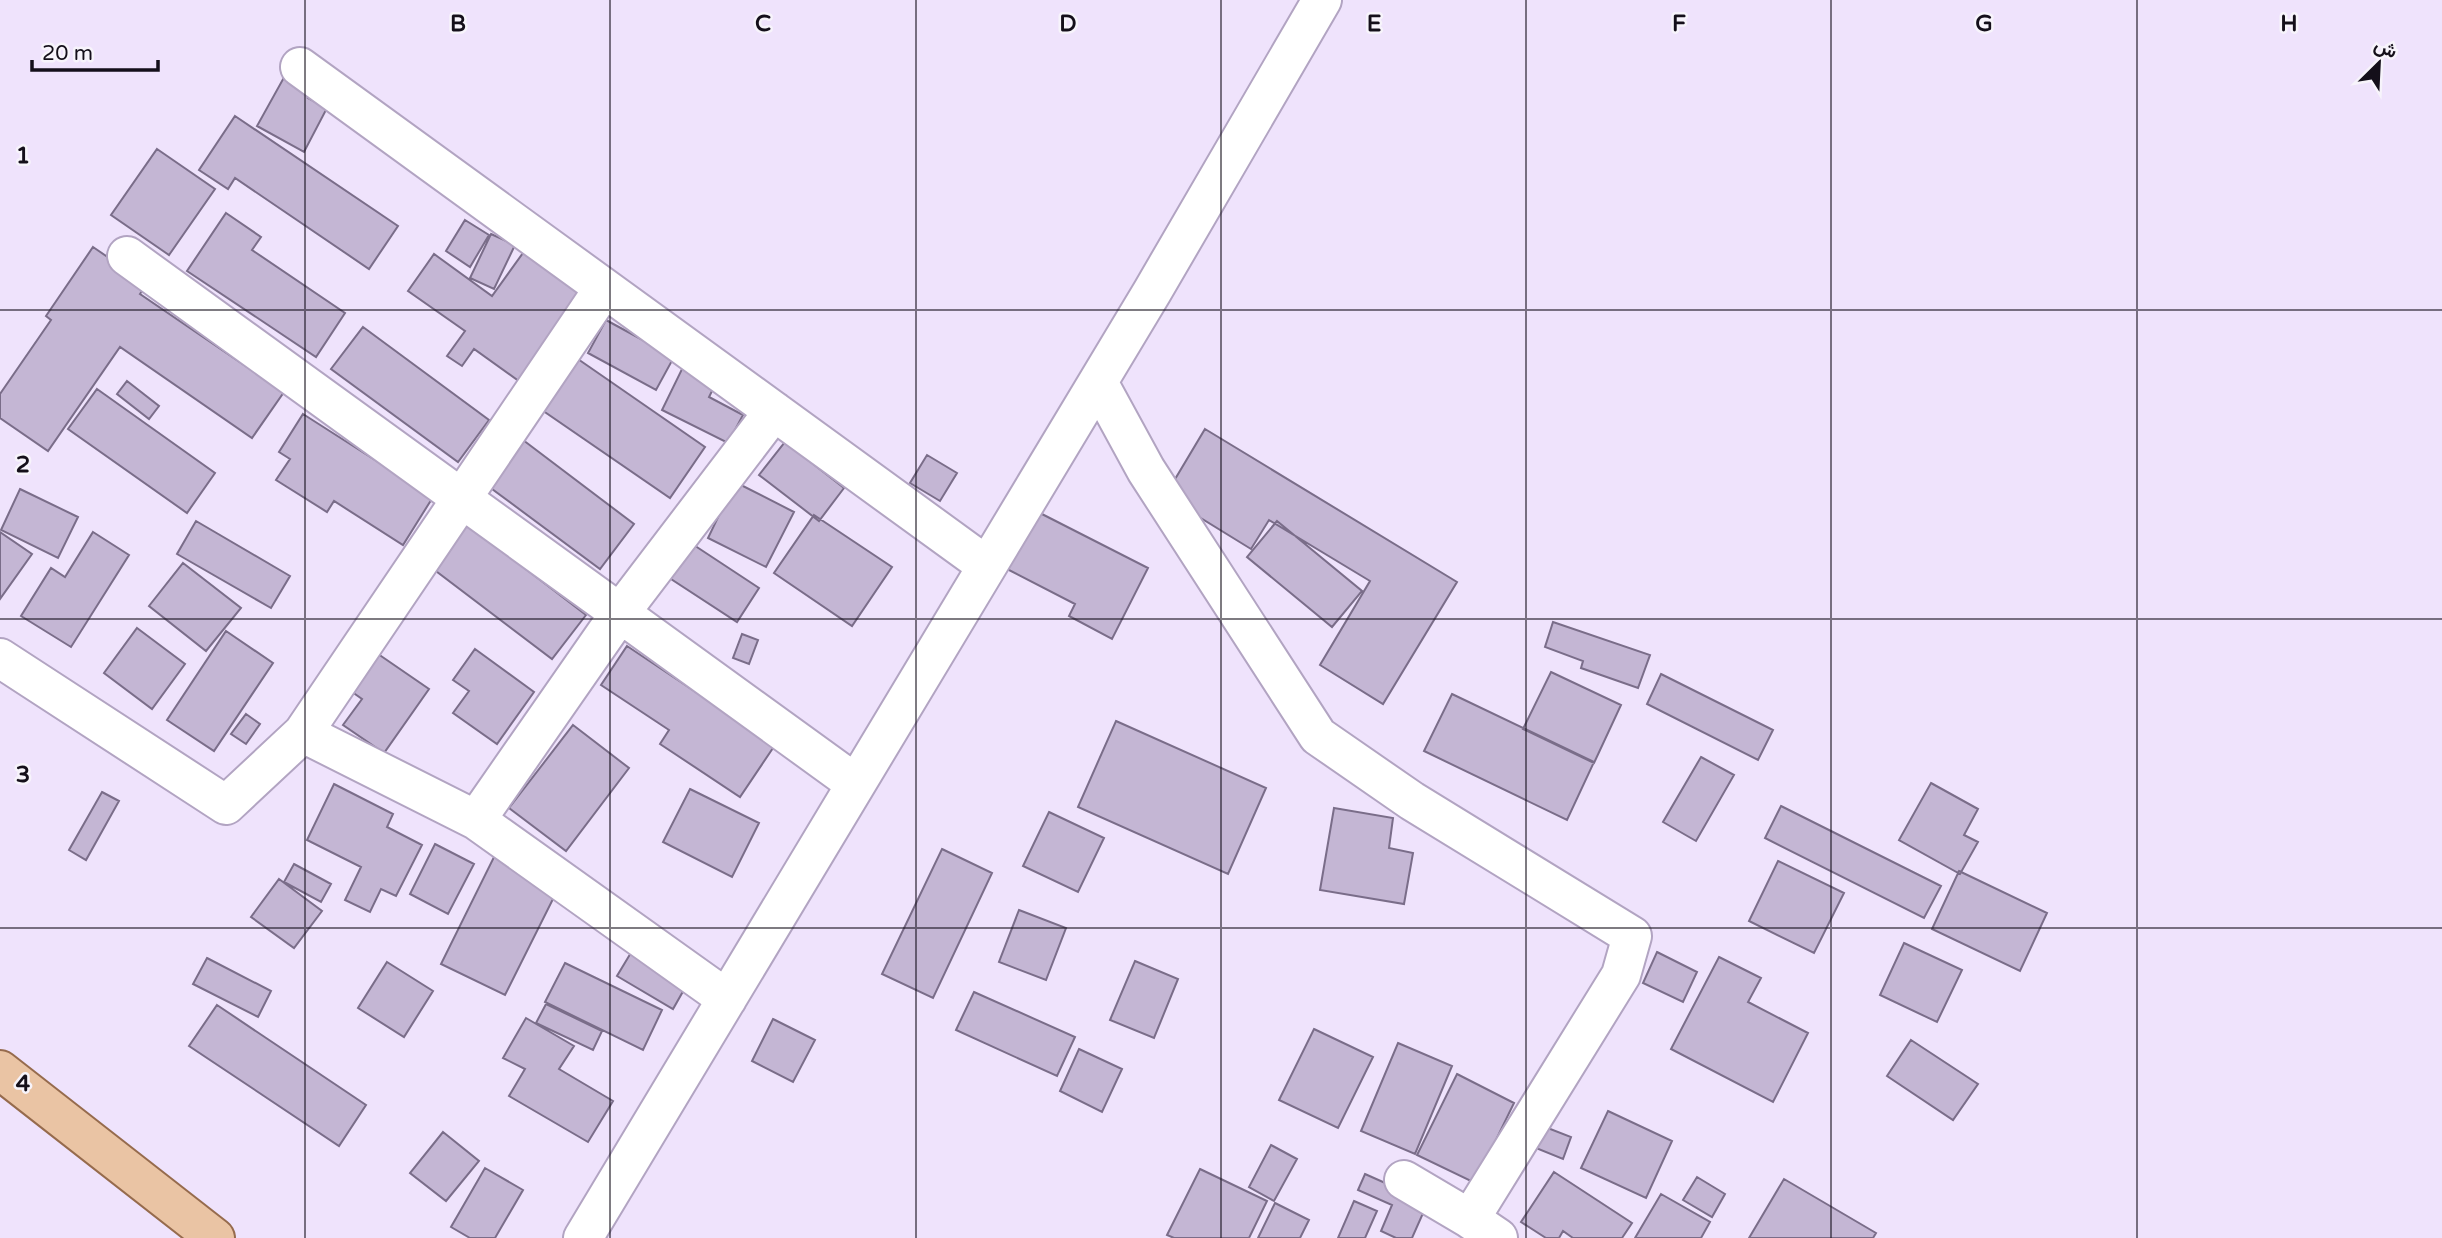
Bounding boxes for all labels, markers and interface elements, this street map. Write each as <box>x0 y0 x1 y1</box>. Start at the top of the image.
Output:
text: B <box>450 10 466 38</box>
text: C <box>755 10 771 38</box>
text: D <box>1059 10 1077 38</box>
text: E <box>1367 10 1381 38</box>
text: F <box>1672 10 1686 38</box>
text: G <box>1975 10 1993 38</box>
text: H <box>2280 10 2298 38</box>
scale bar <box>32 28 158 72</box>
north arrow <box>2344 28 2414 98</box>
text: ش <box>2371 34 2401 63</box>
text: 20 m <box>42 41 93 66</box>
text: 1 <box>16 142 30 170</box>
text: 2 <box>16 451 30 479</box>
text: 3 <box>16 761 30 789</box>
text: 4 <box>16 1070 31 1098</box>

